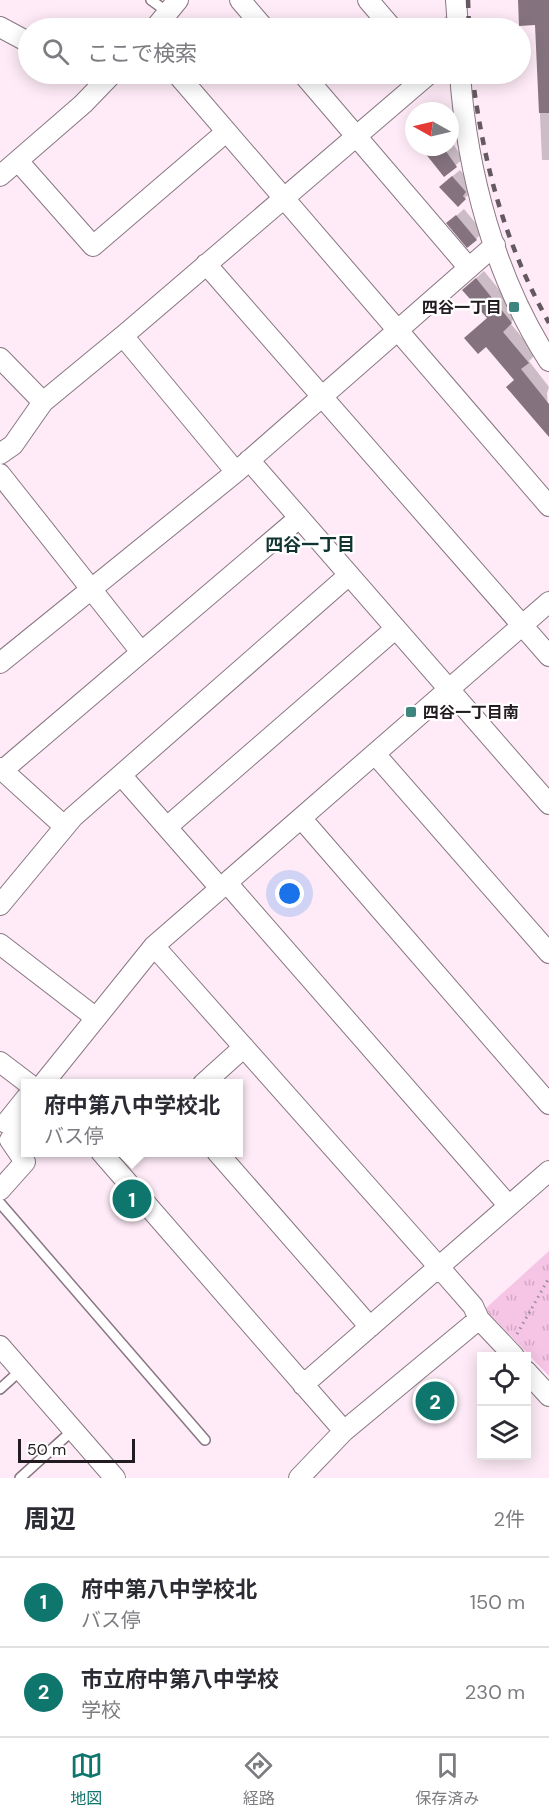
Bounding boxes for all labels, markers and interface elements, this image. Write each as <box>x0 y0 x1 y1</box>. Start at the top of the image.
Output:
search box <box>18 18 531 84</box>
icon: search <box>39 35 72 68</box>
text: ここで検索 <box>87 39 197 68</box>
north arrow <box>405 102 459 156</box>
place label: 四谷一丁目 <box>422 297 502 318</box>
marker: 四谷一丁目 <box>507 300 521 314</box>
district label: 四谷一丁目 <box>265 533 355 557</box>
place label: 四谷一丁目南 <box>423 702 519 723</box>
marker: 四谷一丁目南 <box>404 705 418 719</box>
your location <box>275 879 304 908</box>
popup <box>21 1079 243 1157</box>
text: 府中第八中学校北 <box>44 1091 220 1120</box>
text: バス停 <box>44 1123 104 1149</box>
pin: 1 <box>112 1176 152 1222</box>
map controls <box>477 1352 531 1460</box>
button: locate <box>477 1352 531 1406</box>
pin: 2 <box>416 1378 454 1424</box>
button: layers <box>477 1406 531 1460</box>
scale bar <box>18 1436 135 1464</box>
text: 50 m <box>27 1439 66 1460</box>
text: 周辺 <box>24 1502 76 1536</box>
text: 2件 <box>493 1506 525 1532</box>
text: 府中第八中学校北 <box>81 1575 257 1604</box>
text: 1 <box>40 1589 47 1615</box>
text: 150 m <box>470 1589 525 1615</box>
text: バス停 <box>81 1607 141 1633</box>
text: 市立府中第八中学校 <box>81 1665 279 1694</box>
text: 2 <box>38 1679 49 1705</box>
text: 230 m <box>465 1679 525 1705</box>
text: 学校 <box>81 1697 121 1723</box>
tab: 地図 <box>70 1749 103 1809</box>
tab: 経路 <box>242 1749 275 1809</box>
tab: 保存済み <box>415 1749 479 1809</box>

